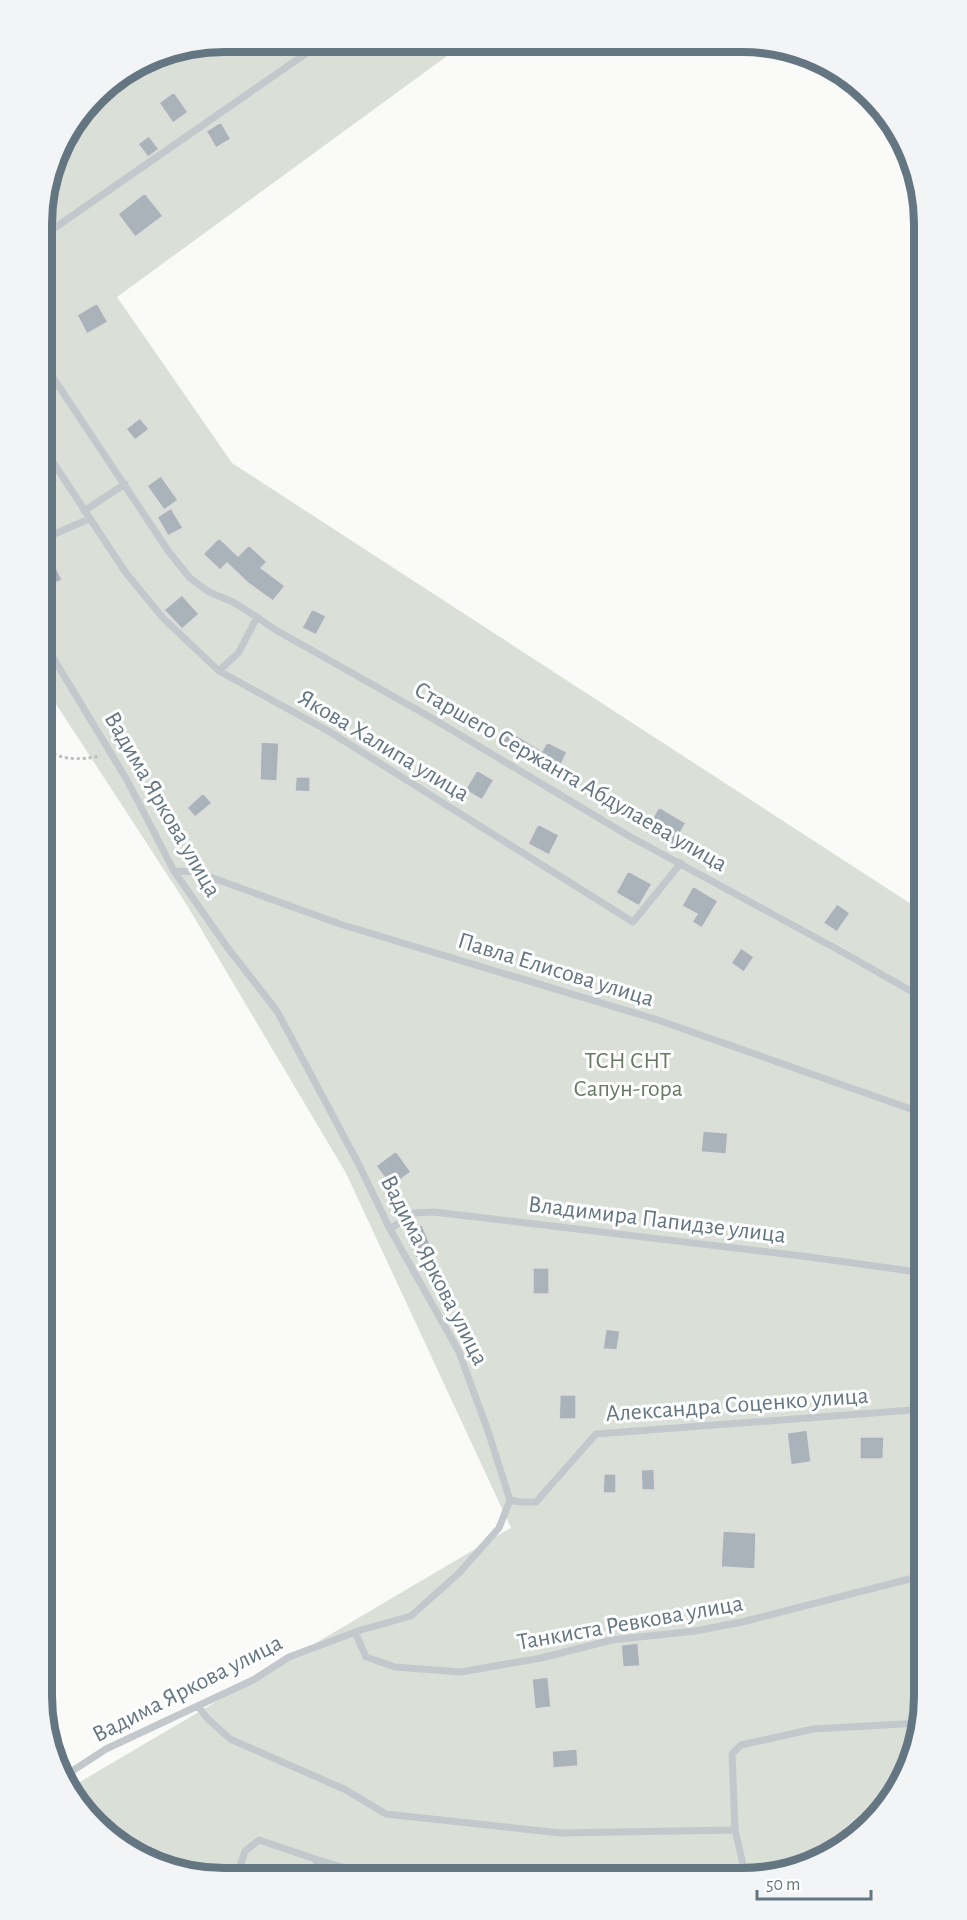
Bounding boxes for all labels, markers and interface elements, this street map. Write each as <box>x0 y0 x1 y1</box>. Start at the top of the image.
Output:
street label: Старшего Сержанта Абдулаева улица <box>410 677 731 877</box>
street label: Якова Халипа улица <box>294 685 473 806</box>
street label: Вадима Яркова улица <box>99 708 225 901</box>
street label: Павла Елисова улица <box>455 929 657 1011</box>
park label: ТСН СНТ Сапун-гора <box>573 1049 683 1101</box>
street label: Вадима Яркова улица <box>376 1172 492 1369</box>
street label: Владимира Папидзе улица <box>527 1192 787 1248</box>
street label: Александра Соценко улица <box>605 1384 869 1426</box>
street label: Танкиста Ревкова улица <box>515 1591 745 1655</box>
street label: Вадима Яркова улица <box>89 1631 286 1747</box>
scale bar <box>757 1863 871 1901</box>
text: 50 m <box>766 1876 800 1894</box>

